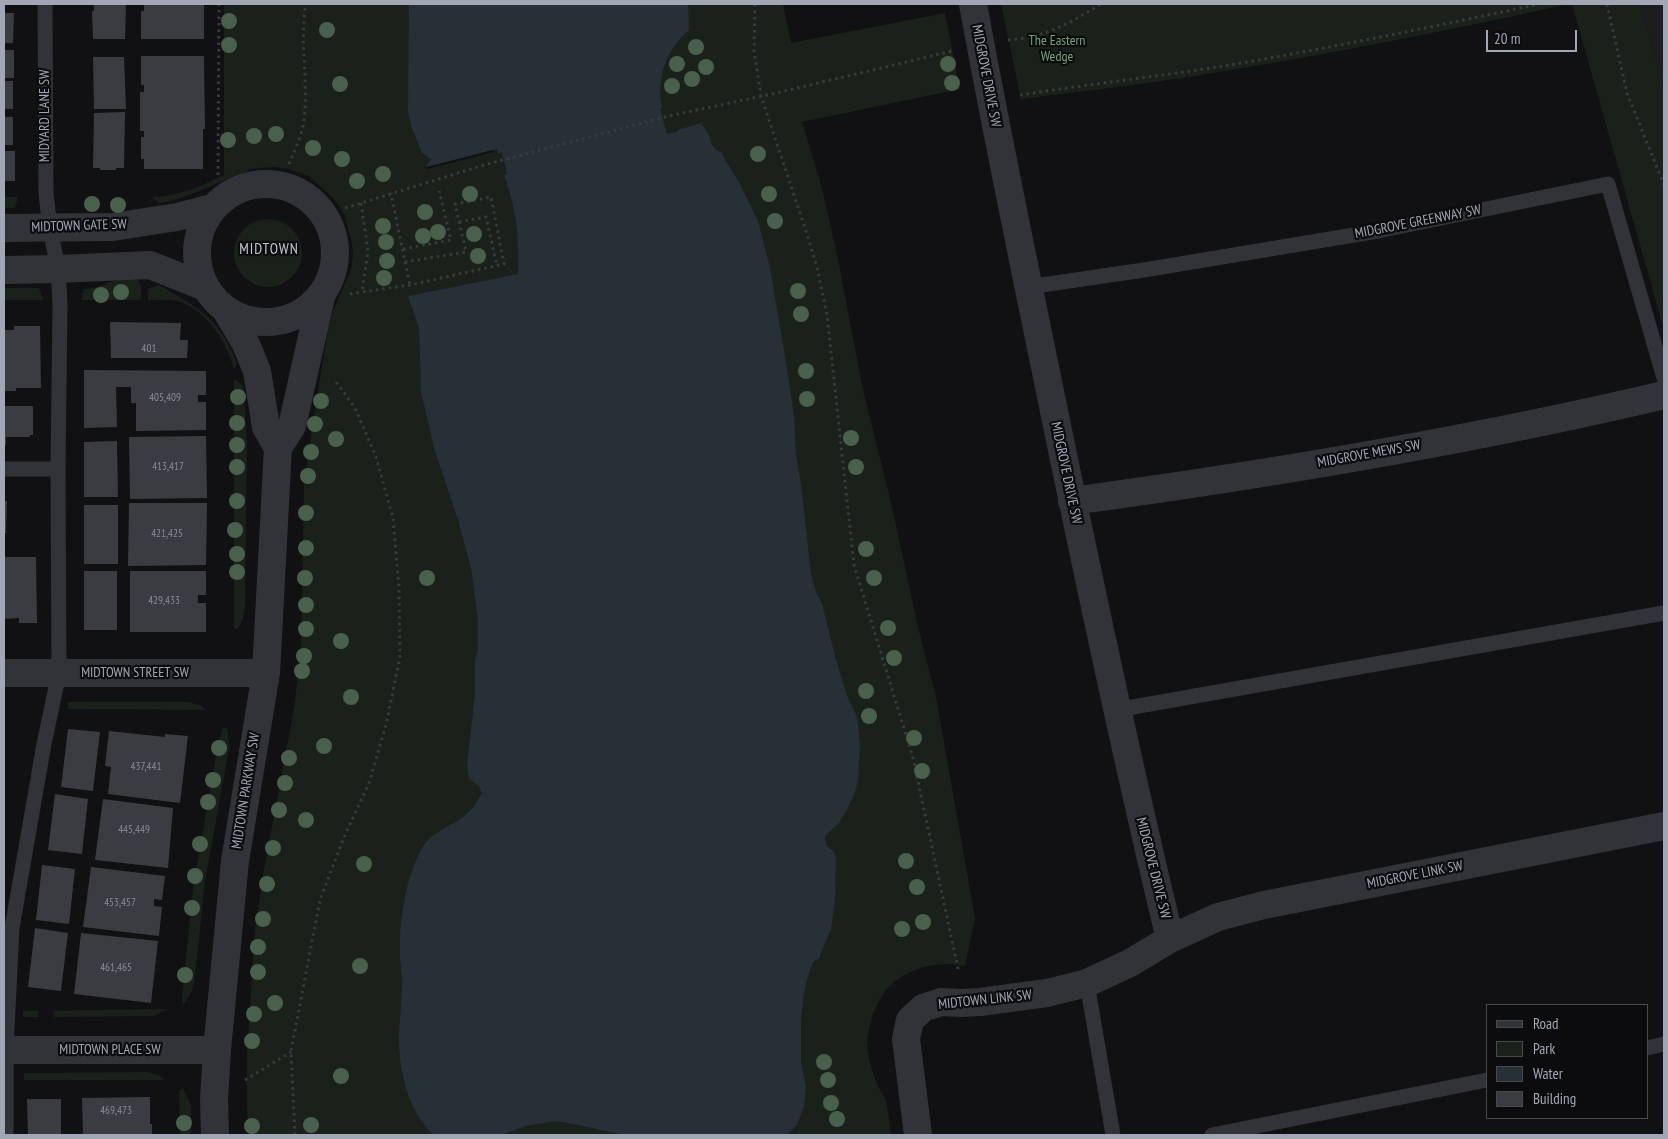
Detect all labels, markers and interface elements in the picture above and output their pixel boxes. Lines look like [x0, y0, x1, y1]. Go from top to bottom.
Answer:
scale bar [1488, 20, 1579, 52]
street label: MIDGROVE DRIVE SW [968, 23, 1004, 129]
text: 20 m [1494, 29, 1520, 48]
park label: The Eastern Wedge [1028, 33, 1086, 65]
street label: MIDYARD LANE SW [37, 70, 53, 162]
street label: MIDGROVE GREENWAY SW [1353, 202, 1483, 242]
street label: MIDTOWN GATE SW [31, 216, 127, 236]
district label: MIDTOWN [238, 241, 300, 259]
house number: 401 [142, 342, 156, 356]
house number: 405,409 [149, 391, 181, 405]
street label: MIDGROVE DRIVE SW [1047, 421, 1085, 525]
street label: MIDGROVE MEWS SW [1316, 437, 1422, 471]
house number: 413,417 [152, 460, 184, 474]
house number: 421,425 [151, 527, 183, 541]
house number: 429,433 [148, 594, 180, 608]
street label: MIDTOWN STREET SW [81, 665, 189, 681]
street label: MIDTOWN PARKWAY SW [229, 732, 263, 850]
house number: 437,441 [131, 760, 161, 774]
street label: MIDGROVE DRIVE SW [1132, 816, 1174, 920]
house number: 445,449 [118, 823, 150, 837]
street label: MIDGROVE LINK SW [1366, 857, 1464, 893]
house number: 453,457 [104, 896, 136, 910]
house number: 461,465 [100, 961, 132, 975]
street label: MIDTOWN LINK SW [937, 987, 1033, 1013]
legend [1486, 1004, 1648, 1119]
text: Road [1533, 1014, 1559, 1033]
text: Park [1533, 1039, 1555, 1058]
street label: MIDTOWN PLACE SW [59, 1042, 161, 1058]
text: Water [1533, 1064, 1563, 1083]
text: Building [1533, 1089, 1576, 1108]
house number: 469,473 [100, 1104, 132, 1118]

